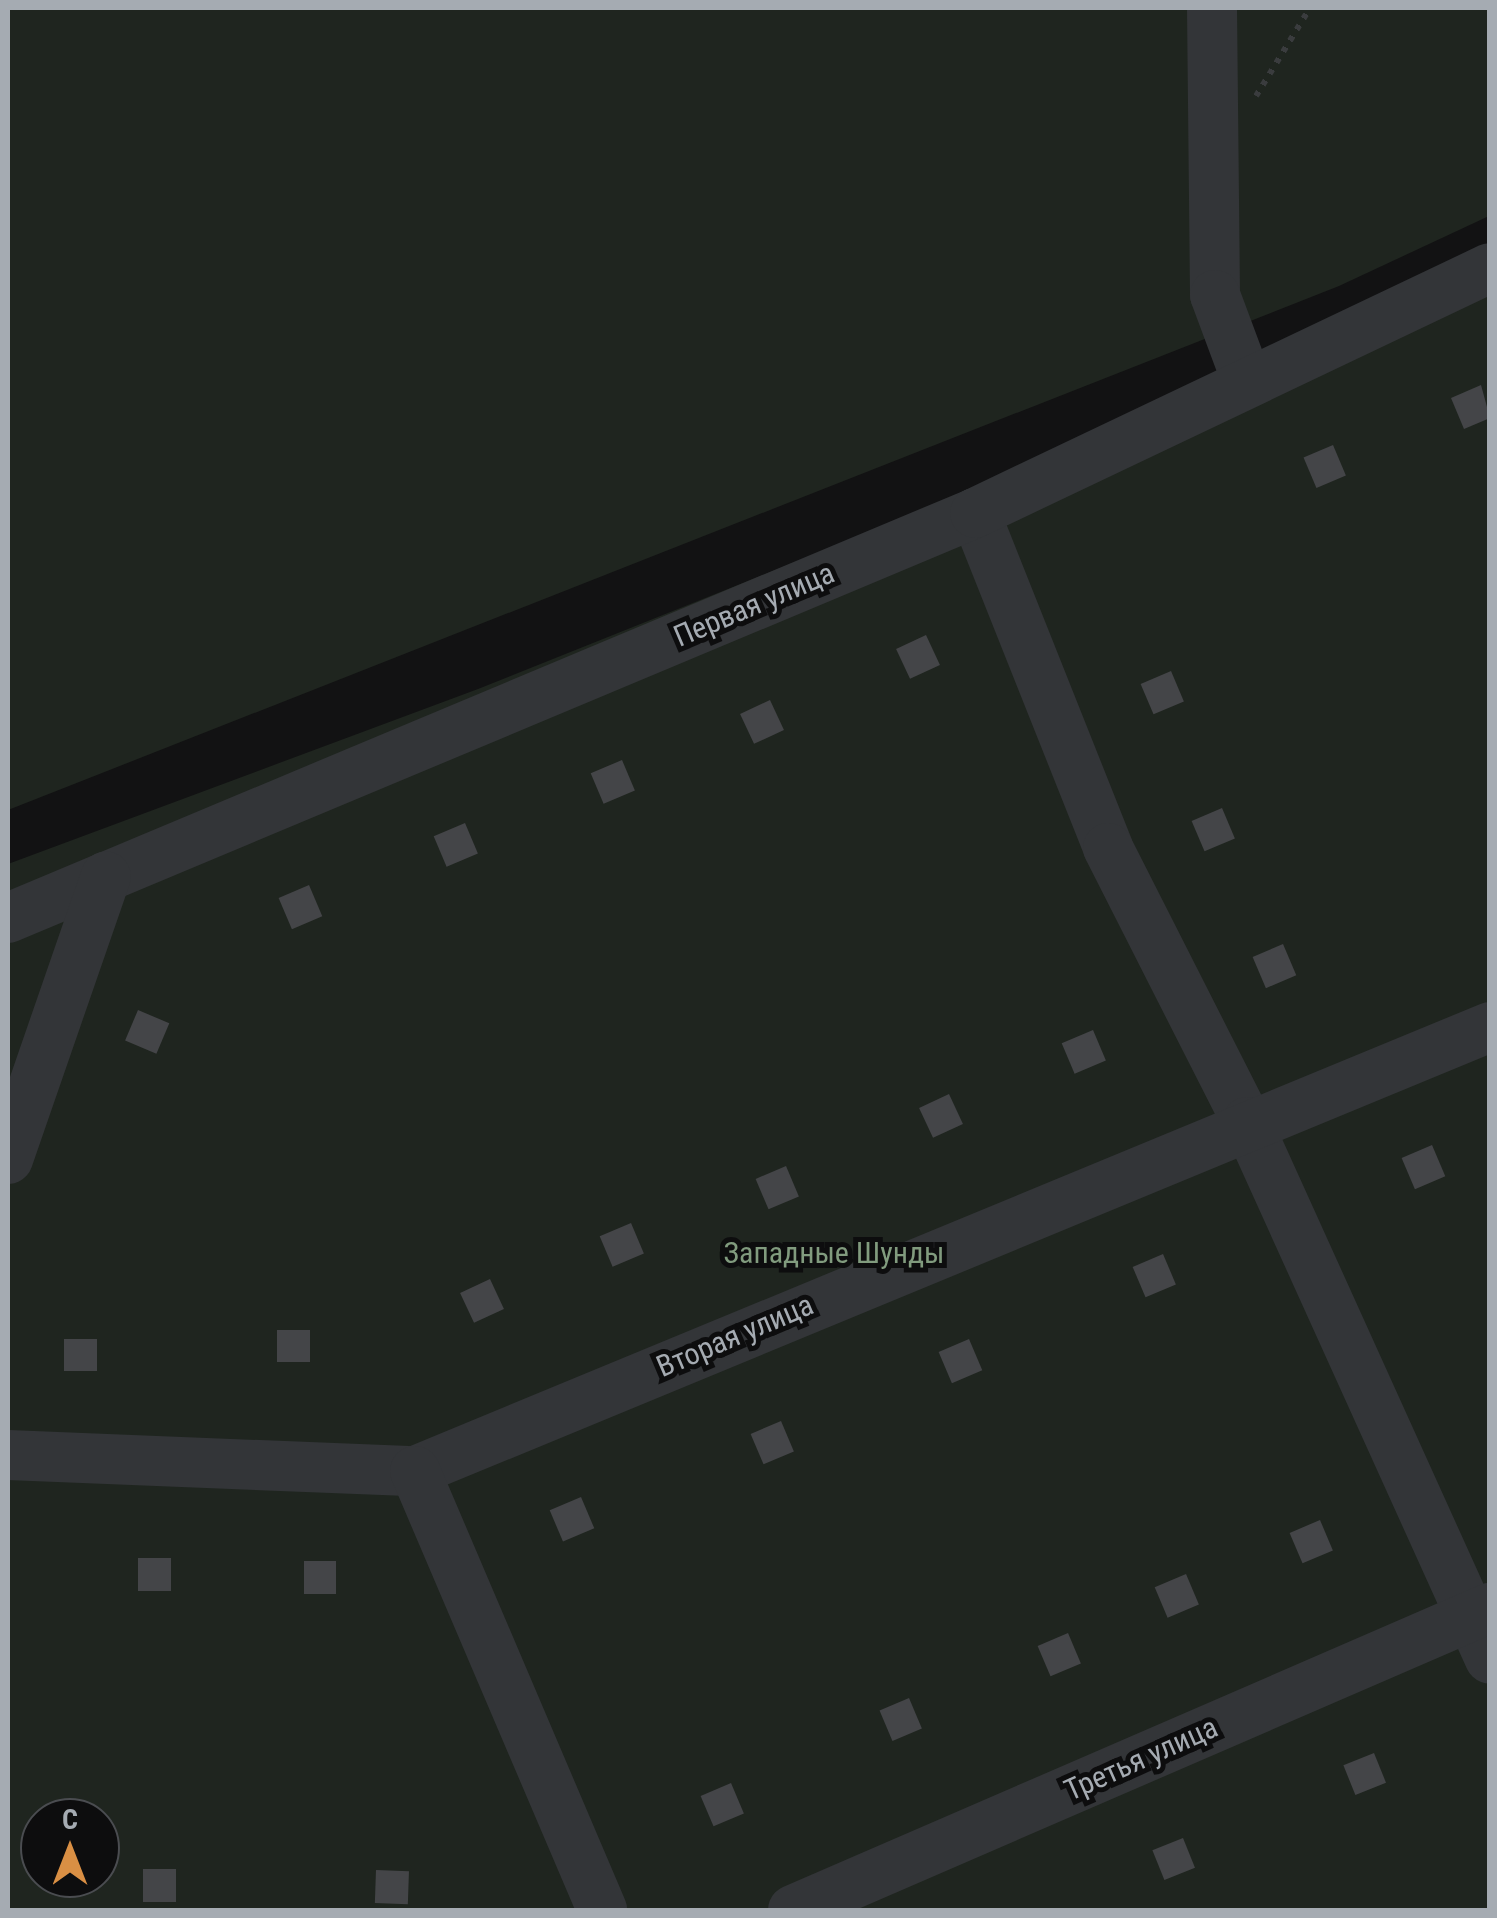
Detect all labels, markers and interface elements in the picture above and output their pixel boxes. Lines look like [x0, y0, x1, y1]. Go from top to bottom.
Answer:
street label: Первая улица [668, 555, 840, 655]
park label: Западные Шунды [724, 1235, 944, 1271]
street label: Вторая улица [651, 1287, 819, 1385]
street label: Третья улица [1059, 1709, 1223, 1809]
north arrow [20, 1798, 120, 1898]
text: С [62, 1803, 78, 1836]

